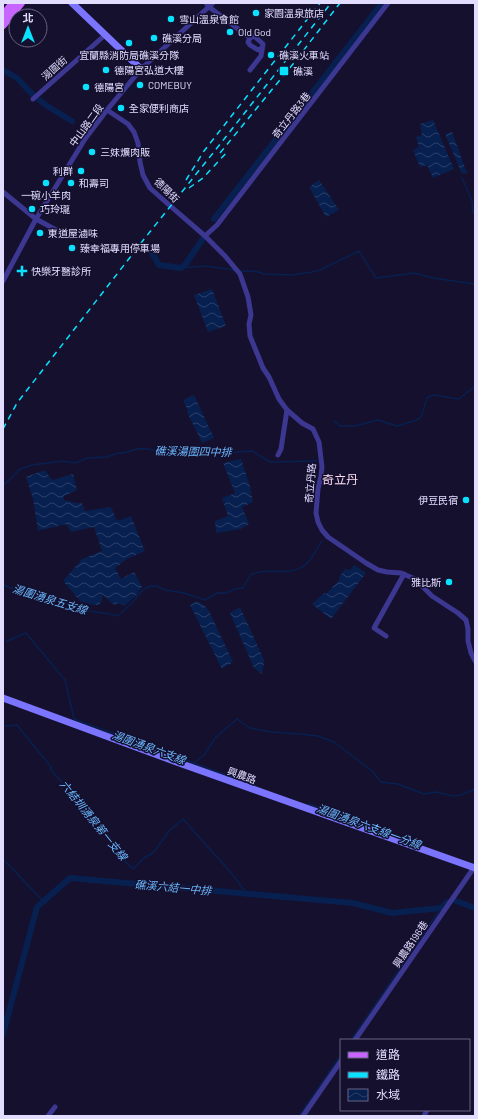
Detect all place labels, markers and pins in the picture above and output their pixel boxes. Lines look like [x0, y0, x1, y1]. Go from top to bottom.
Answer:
place label: 家園溫泉旅店 [264, 7, 324, 19]
marker: 家園溫泉旅店 [251, 8, 261, 18]
place label: 雪山溫泉會館 [179, 13, 239, 25]
marker: 雪山溫泉會館 [166, 14, 176, 24]
place label: Old God [238, 26, 271, 38]
marker: Old God [225, 27, 235, 37]
place label: 礁溪分局 [162, 32, 202, 44]
marker: 礁溪分局 [149, 33, 159, 43]
marker: 宜蘭縣消防局礁溪分隊 [124, 38, 134, 48]
place label: 宜蘭縣消防局礁溪分隊 [79, 49, 179, 61]
place label: 礁溪火車站 [279, 49, 329, 61]
marker: 礁溪火車站 [266, 50, 276, 60]
place label: 德陽宮弘道大樓 [114, 64, 184, 76]
marker: 德陽宮弘道大樓 [101, 65, 111, 75]
marker: 礁溪 [278, 65, 290, 77]
place label: 礁溪 [293, 65, 313, 77]
place label: COMEBUY [148, 79, 192, 91]
marker: COMEBUY [135, 80, 145, 90]
place label: 德陽宮 [94, 81, 124, 93]
marker: 德陽宮 [81, 82, 91, 92]
place label: 全家便利商店 [129, 102, 189, 114]
marker: 全家便利商店 [116, 103, 126, 113]
place label: 三妹爌肉販 [100, 146, 150, 158]
marker: 三妹爌肉販 [87, 147, 97, 157]
place label: 利群 [53, 165, 73, 177]
marker: 利群 [76, 166, 86, 176]
place label: 和壽司 [79, 177, 109, 189]
marker: 一碗小羊肉 [41, 178, 51, 188]
marker: 和壽司 [66, 178, 76, 188]
place label: 一碗小羊肉 [21, 189, 71, 201]
place label: 巧玲瓏 [40, 203, 70, 215]
marker: 巧玲瓏 [27, 204, 37, 214]
place label: 東道屋滷味 [48, 227, 98, 239]
marker: 東道屋滷味 [35, 228, 45, 238]
place label: 臻幸福專用停車場 [80, 242, 160, 254]
marker: 臻幸福專用停車場 [67, 243, 77, 253]
marker: 快樂牙醫診所 [16, 265, 28, 277]
place label: 快樂牙醫診所 [31, 265, 91, 277]
place label: 伊豆民宿 [418, 494, 458, 506]
marker: 伊豆民宿 [461, 495, 471, 505]
place label: 雅比斯 [411, 576, 441, 588]
marker: 雅比斯 [444, 577, 454, 587]

